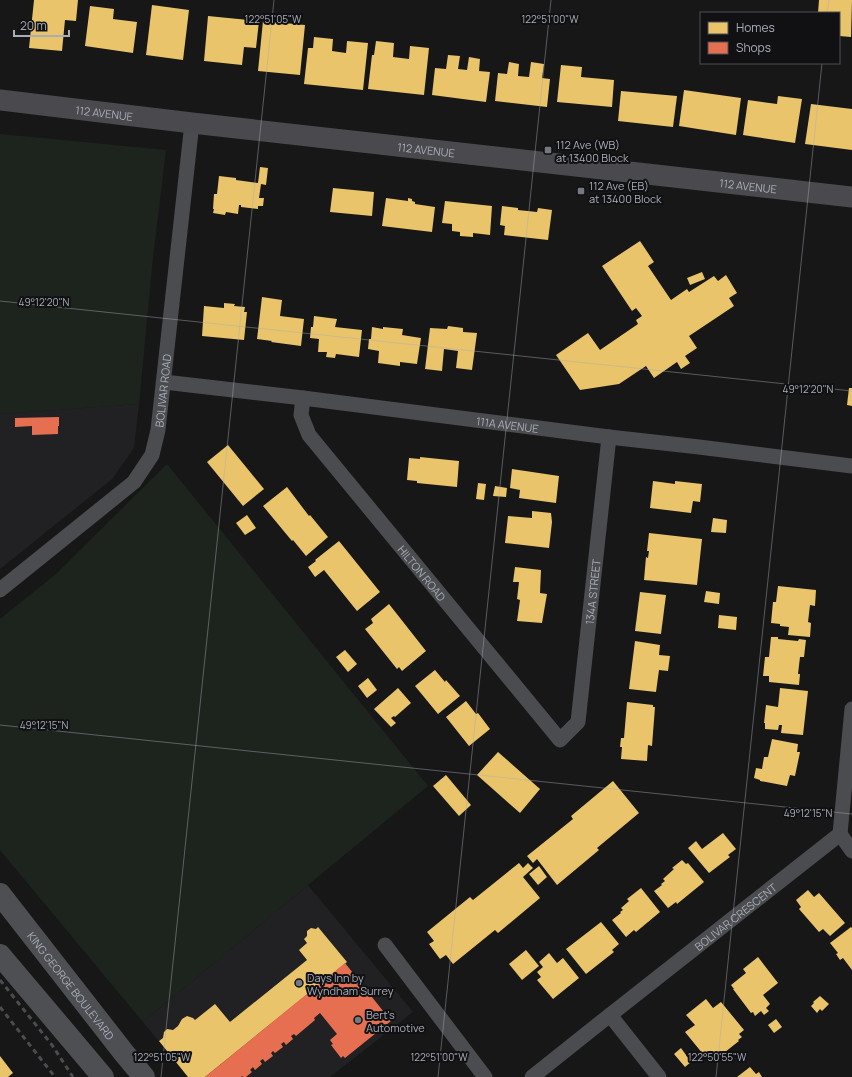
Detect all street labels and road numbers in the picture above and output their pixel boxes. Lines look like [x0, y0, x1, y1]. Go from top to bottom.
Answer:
street label: 112 AVENUE [75, 102, 134, 123]
street label: 112 AVENUE [397, 139, 456, 160]
street label: 112 AVENUE [719, 175, 778, 196]
street label: BOLIVAR ROAD [151, 353, 174, 428]
street label: 111A AVENUE [475, 413, 539, 435]
street label: HILTON ROAD [395, 542, 450, 604]
street label: 134A STREET [581, 558, 603, 625]
street label: BOLIVAR CRESCENT [691, 879, 780, 953]
street label: KING GEORGE BOULEVARD [25, 928, 118, 1043]

